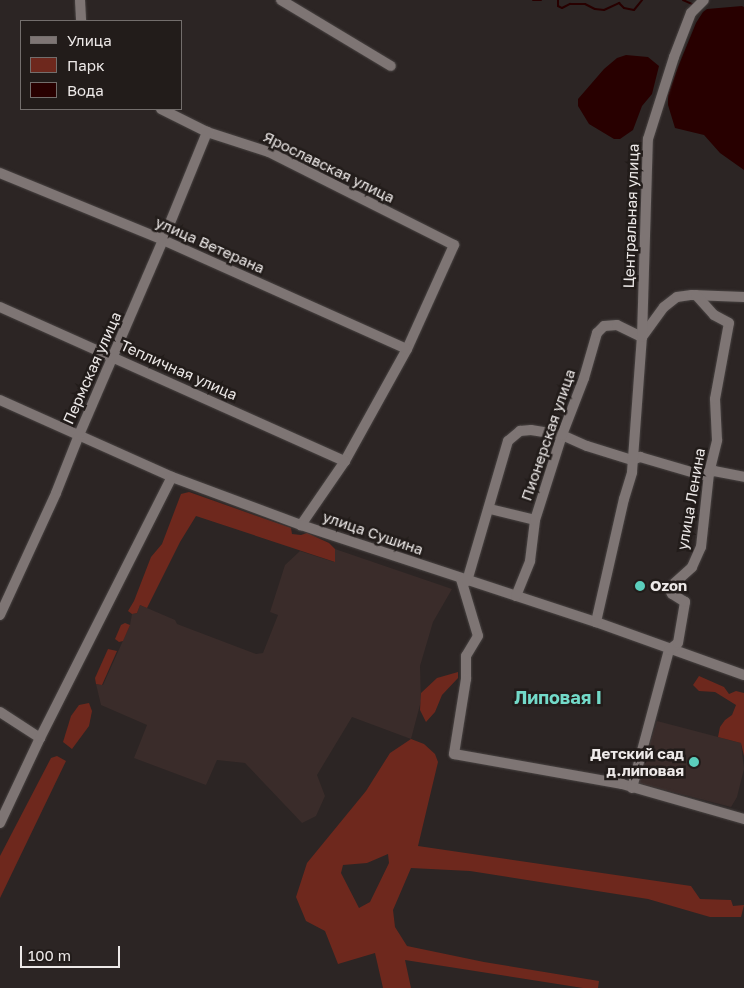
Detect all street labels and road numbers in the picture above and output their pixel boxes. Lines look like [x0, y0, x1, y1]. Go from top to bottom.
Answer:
street label: Ярославская улица [260, 127, 398, 207]
street label: Центральная улица [619, 143, 643, 289]
street label: улица Ветерана [153, 213, 267, 277]
street label: Пермская улица [59, 309, 125, 427]
street label: Тепличная улица [118, 336, 240, 404]
street label: Пионерская улица [517, 367, 579, 503]
street label: улица Ленина [673, 447, 709, 551]
street label: улица Сушина [320, 507, 426, 559]

